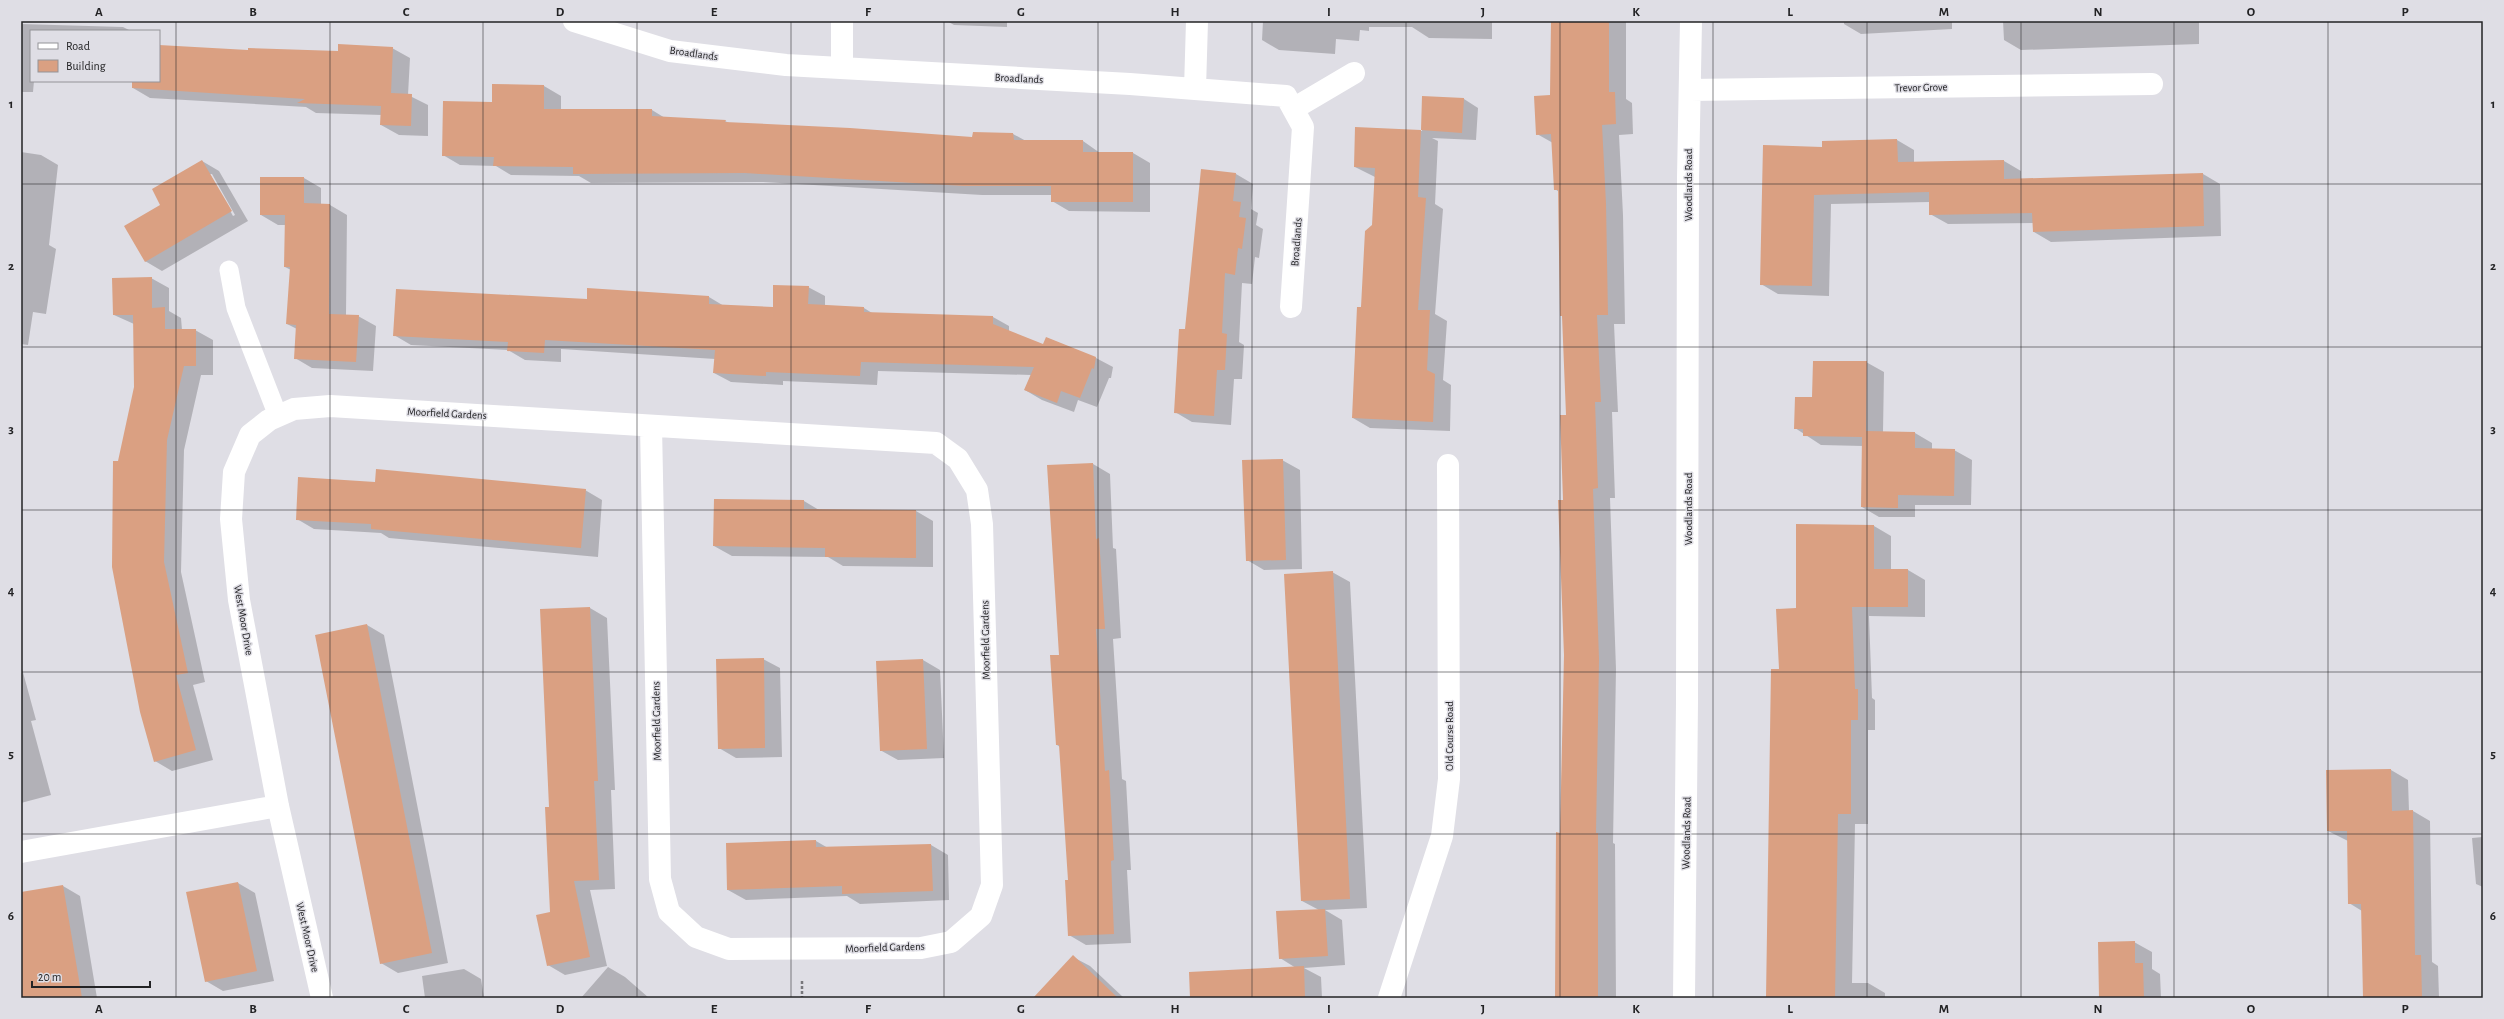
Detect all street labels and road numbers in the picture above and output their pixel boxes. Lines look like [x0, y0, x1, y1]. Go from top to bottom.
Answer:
street label: Broadlands [669, 45, 719, 62]
street label: Broadlands [994, 72, 1044, 85]
street label: Trevor Grove [1894, 82, 1948, 93]
street label: Woodlands Road [1683, 148, 1694, 221]
street label: Broadlands [1289, 217, 1304, 267]
street label: Moorfield Gardens [407, 406, 487, 421]
street label: Woodlands Road [1683, 472, 1694, 545]
street label: West Moor Drive [232, 584, 255, 656]
street label: Moorfield Gardens [979, 600, 992, 680]
street label: Moorfield Gardens [650, 681, 663, 761]
street label: Old Course Road [1444, 701, 1455, 771]
street label: Woodlands Road [1680, 796, 1693, 869]
street label: West Moor Drive [294, 901, 321, 973]
street label: Moorfield Gardens [845, 941, 925, 954]

